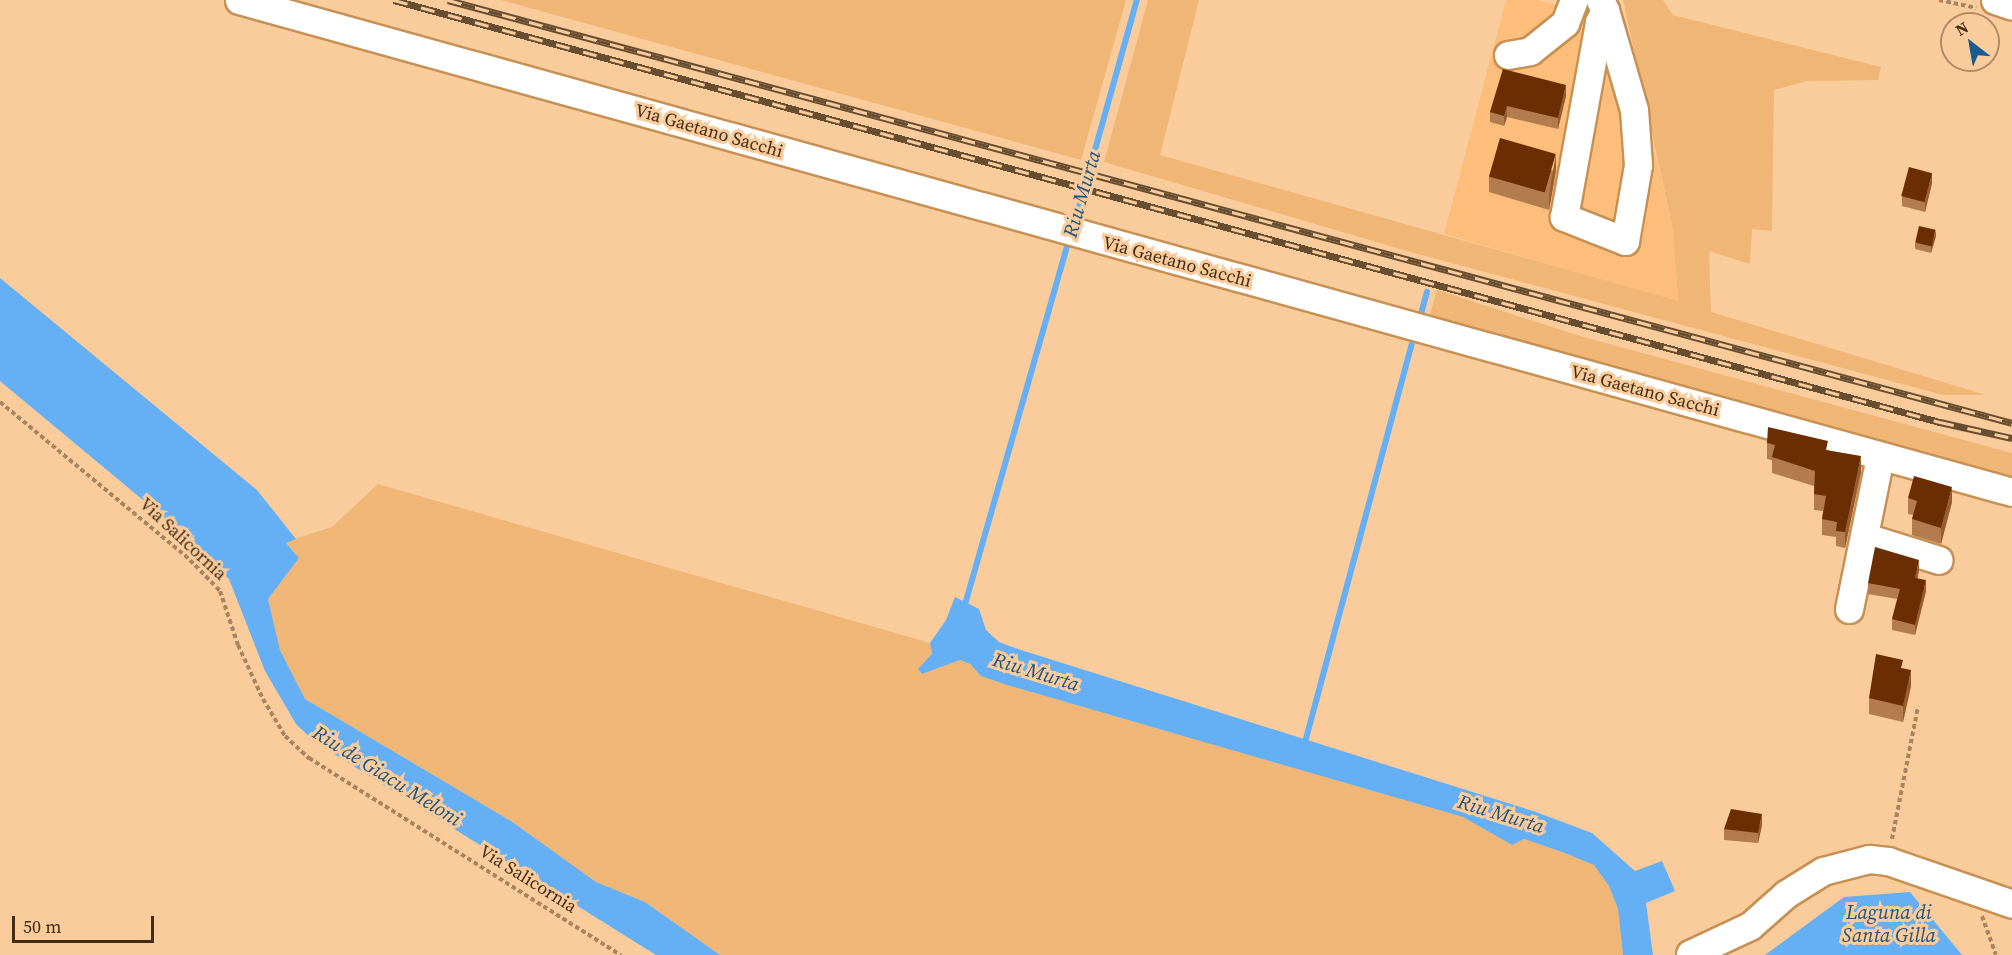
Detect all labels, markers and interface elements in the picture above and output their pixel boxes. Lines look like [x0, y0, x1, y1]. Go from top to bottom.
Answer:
north arrow [1940, 12, 2000, 72]
text: N [1951, 16, 1972, 41]
street label: Via Gaetano Sacchi [633, 100, 785, 162]
water label: Riu Murta [1058, 148, 1106, 240]
street label: Via Gaetano Sacchi [1100, 232, 1254, 292]
street label: Via Gaetano Sacchi [1568, 361, 1722, 421]
street label: Via Salicornia [135, 493, 231, 585]
water label: Riu Murta [990, 647, 1082, 697]
water label: Riu de Giacu Meloni [308, 721, 466, 831]
water label: Riu Murta [1455, 789, 1547, 839]
street label: Via Salicornia [475, 840, 581, 918]
water label: Laguna di Santa Gilla [1842, 901, 1936, 948]
scale bar [15, 904, 158, 942]
text: 50 m [23, 914, 61, 939]

